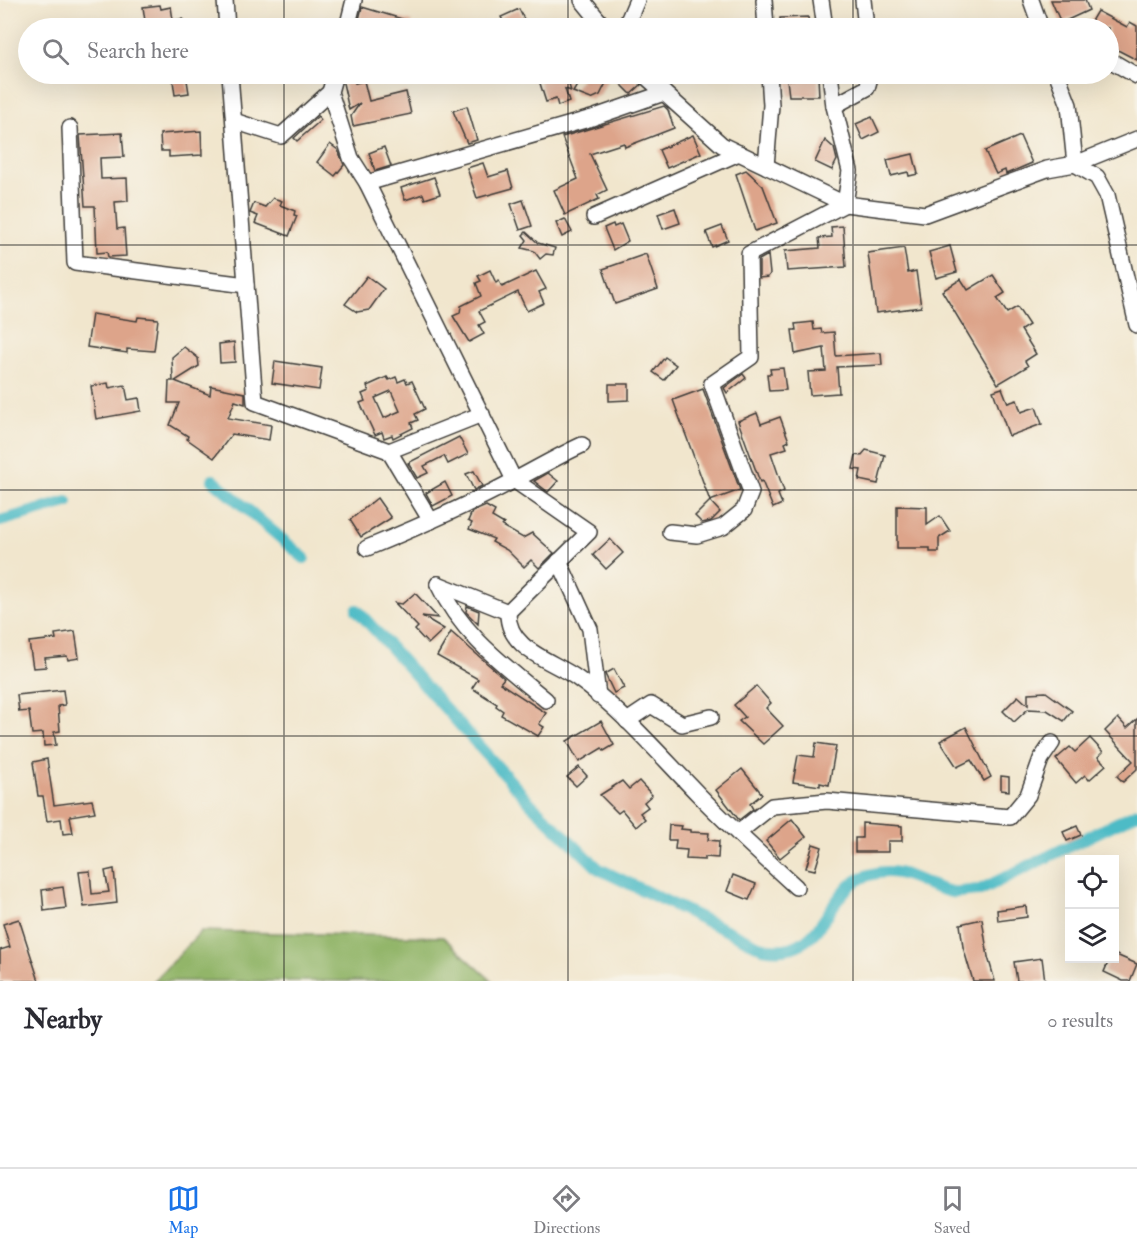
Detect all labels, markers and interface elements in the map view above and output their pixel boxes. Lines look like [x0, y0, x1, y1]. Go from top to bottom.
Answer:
search box [18, 18, 1119, 84]
icon: search [39, 35, 72, 68]
text: Search here [87, 37, 189, 65]
map controls [1065, 855, 1119, 963]
button: locate [1065, 855, 1119, 909]
button: layers [1065, 909, 1119, 963]
text: Nearby [24, 1004, 102, 1036]
text: 0 results [1047, 1008, 1113, 1033]
tab: Map [167, 1182, 200, 1238]
tab: Directions [533, 1182, 600, 1238]
tab: Saved [934, 1182, 970, 1238]

